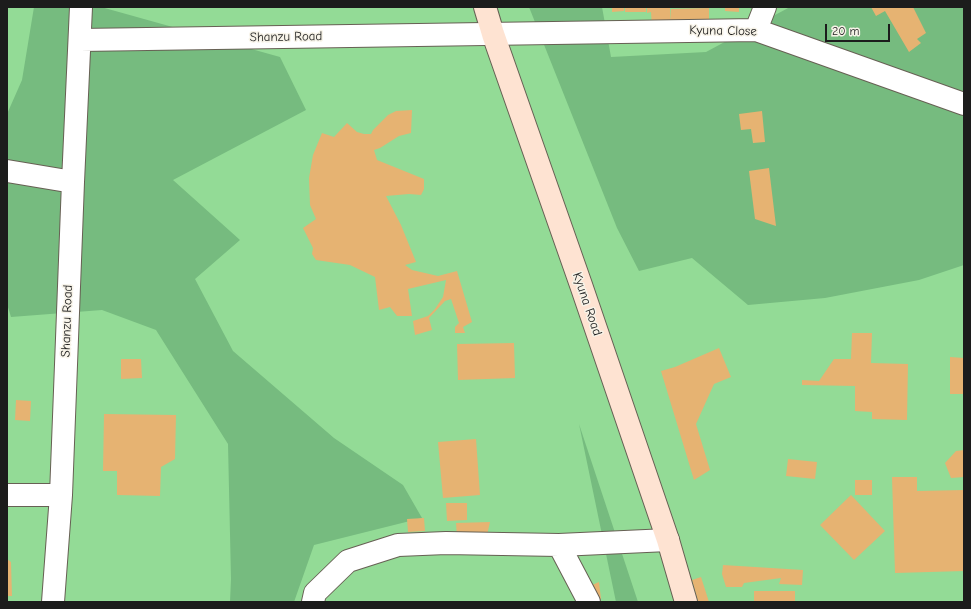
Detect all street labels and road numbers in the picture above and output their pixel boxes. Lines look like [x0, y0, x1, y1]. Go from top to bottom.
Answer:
street label: Kyuna Close [689, 23, 757, 39]
street label: Shanzu Road [250, 29, 322, 45]
street label: Kyuna Road [569, 270, 605, 338]
street label: Shanzu Road [58, 284, 76, 358]

